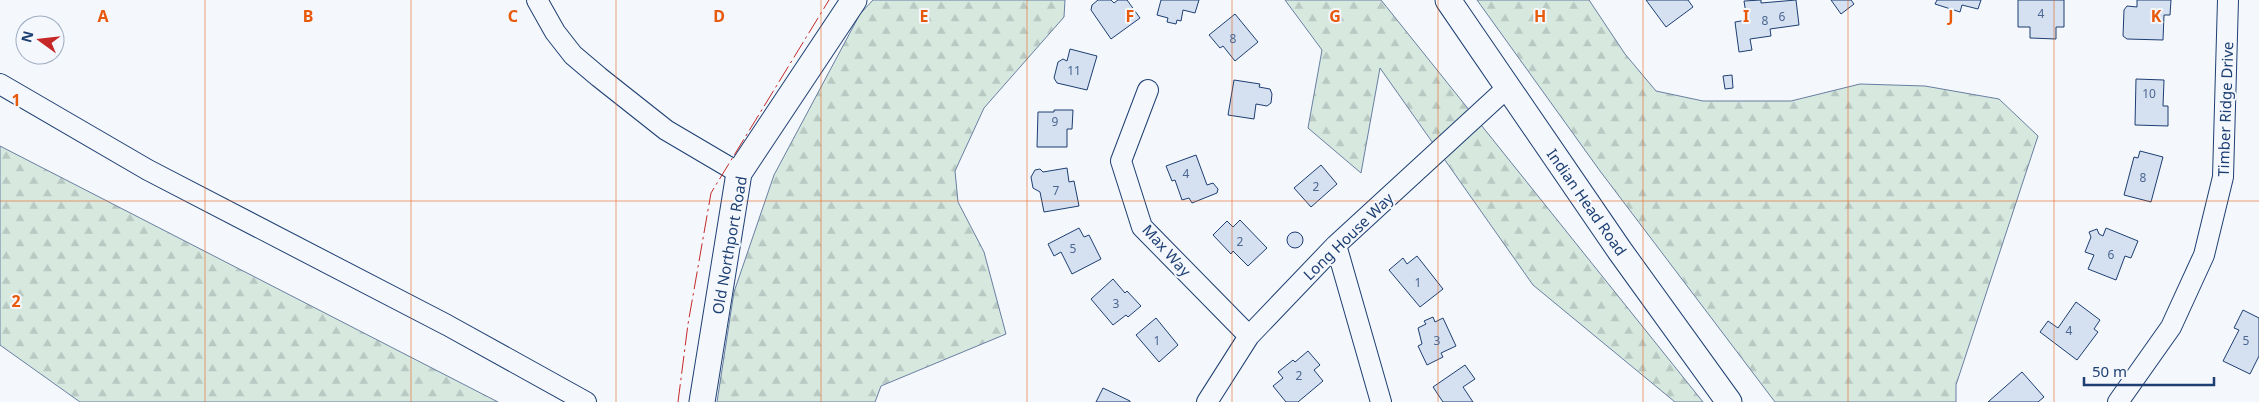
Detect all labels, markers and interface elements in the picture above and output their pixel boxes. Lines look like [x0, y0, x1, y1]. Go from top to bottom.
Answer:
text: A [97, 5, 109, 27]
text: B [303, 5, 313, 27]
text: C [508, 5, 518, 27]
text: D [713, 5, 725, 27]
text: E [920, 5, 929, 27]
text: F [1126, 5, 1134, 27]
text: G [1329, 5, 1341, 27]
text: H [1534, 5, 1546, 27]
text: I [1743, 5, 1749, 27]
text: J [1946, 5, 1954, 27]
house number: 4 [2038, 5, 2045, 22]
text: K [2151, 5, 2162, 27]
house number: 6 [1779, 8, 1786, 25]
house number: 8 [1762, 12, 1769, 29]
north arrow [15, 15, 65, 65]
text: N [16, 29, 38, 44]
house number: 8 [1230, 30, 1237, 47]
street label: Timber Ridge Drive [2213, 41, 2237, 177]
house number: 11 [1067, 62, 1081, 79]
house number: 10 [2142, 85, 2156, 102]
text: 1 [11, 89, 21, 111]
house number: 9 [1052, 113, 1059, 130]
street label: Indian Head Road [1543, 145, 1631, 259]
house number: 4 [1183, 165, 1190, 182]
house number: 8 [2140, 169, 2147, 186]
street label: Old Northport Road [707, 174, 751, 316]
house number: 2 [1313, 178, 1320, 195]
house number: 7 [1053, 182, 1060, 199]
street label: Long House Way [1299, 188, 1398, 284]
street label: Max Way [1138, 220, 1196, 281]
house number: 2 [1237, 233, 1244, 250]
house number: 5 [1070, 240, 1077, 257]
house number: 6 [2108, 246, 2115, 263]
house number: 1 [1415, 274, 1421, 291]
text: 2 [11, 290, 21, 312]
house number: 3 [1113, 295, 1120, 312]
house number: 4 [2066, 322, 2073, 339]
house number: 1 [1154, 332, 1160, 349]
house number: 3 [1434, 332, 1441, 349]
house number: 5 [2243, 332, 2250, 349]
scale bar [2084, 354, 2214, 386]
text: 50 m [2092, 361, 2127, 381]
house number: 2 [1296, 367, 1303, 384]

